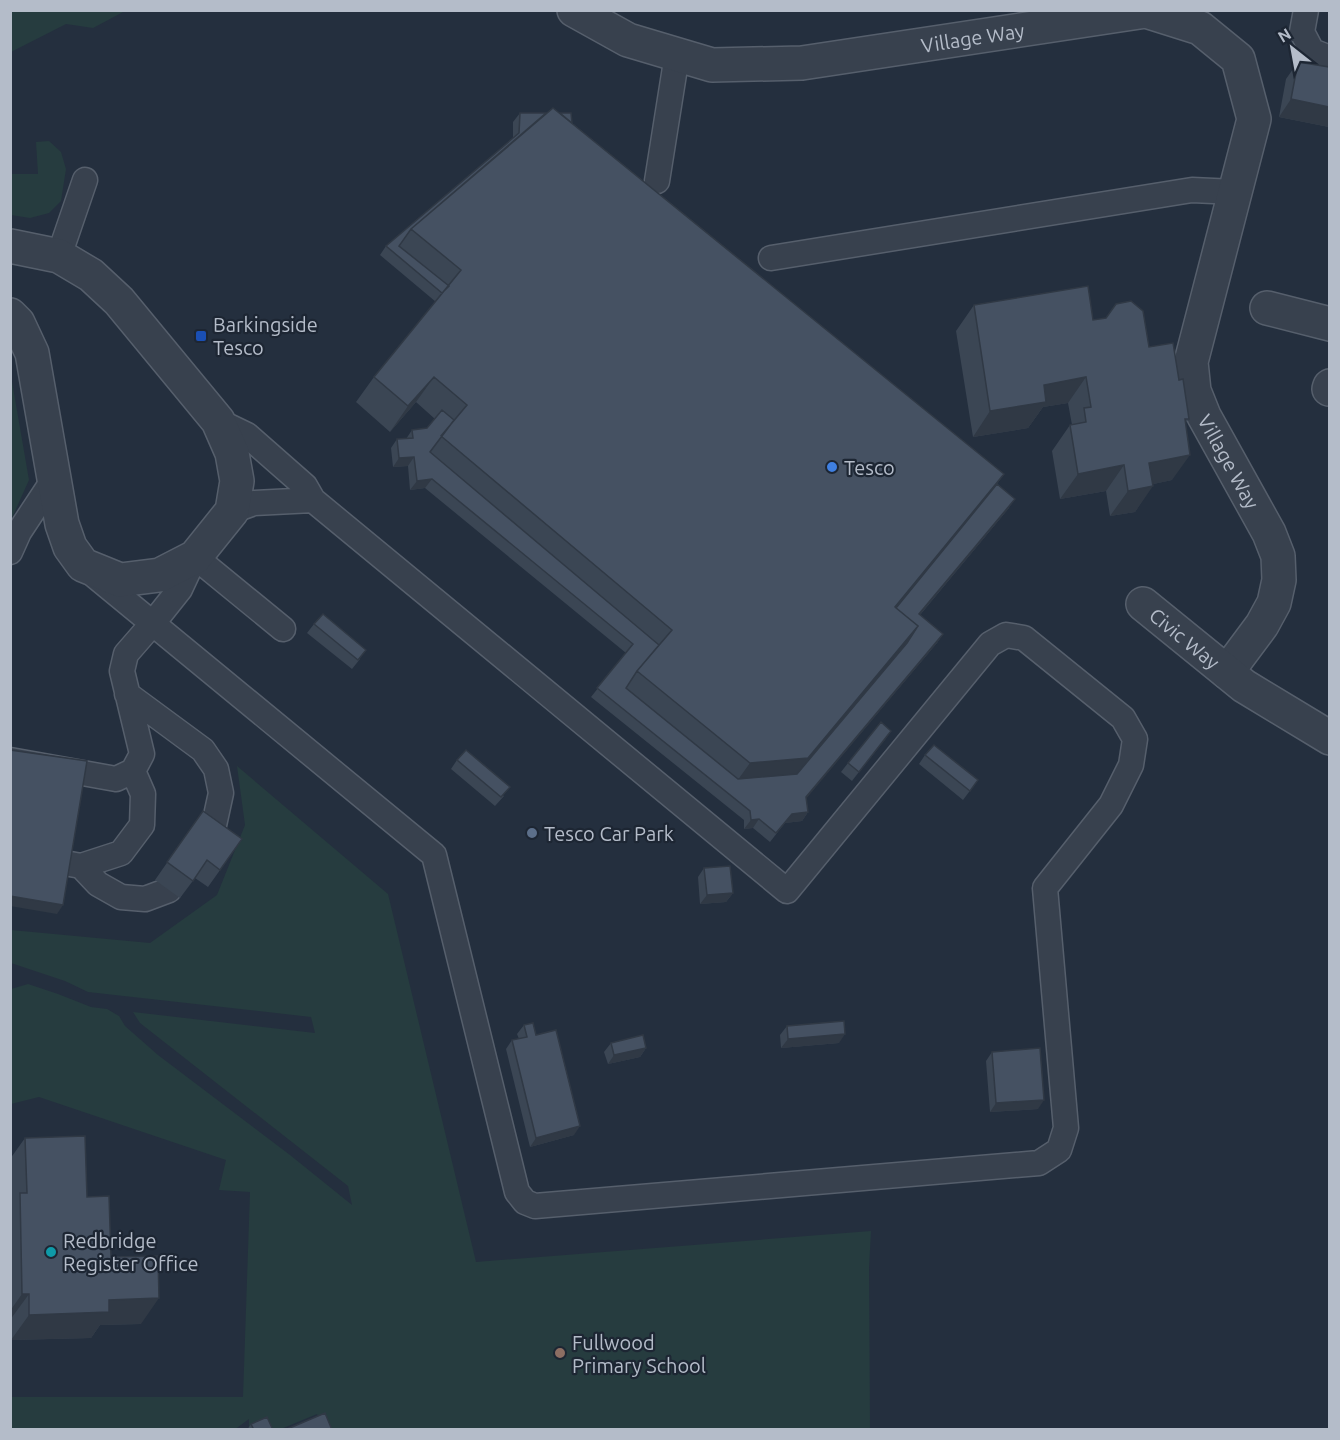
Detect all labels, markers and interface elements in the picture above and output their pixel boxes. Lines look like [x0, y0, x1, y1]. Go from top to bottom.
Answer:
street label: Village Way [919, 18, 1026, 56]
north arrow [1262, 18, 1322, 78]
text: N [1275, 24, 1294, 46]
place label: Barkingside Tesco [213, 313, 318, 359]
marker: Barkingside Tesco [194, 329, 208, 343]
street label: Village Way [1194, 410, 1265, 513]
place label: Tesco [844, 456, 895, 479]
marker: Tesco [825, 460, 839, 474]
street label: Civic Way [1145, 603, 1225, 674]
place label: Tesco Car Park [544, 822, 674, 845]
marker: Tesco Car Park [525, 826, 539, 840]
place label: Redbridge Register Office [63, 1229, 198, 1275]
marker: Redbridge Register Office [44, 1245, 58, 1259]
place label: Fullwood Primary School [572, 1331, 706, 1377]
marker: Fullwood Primary School [553, 1346, 567, 1360]

